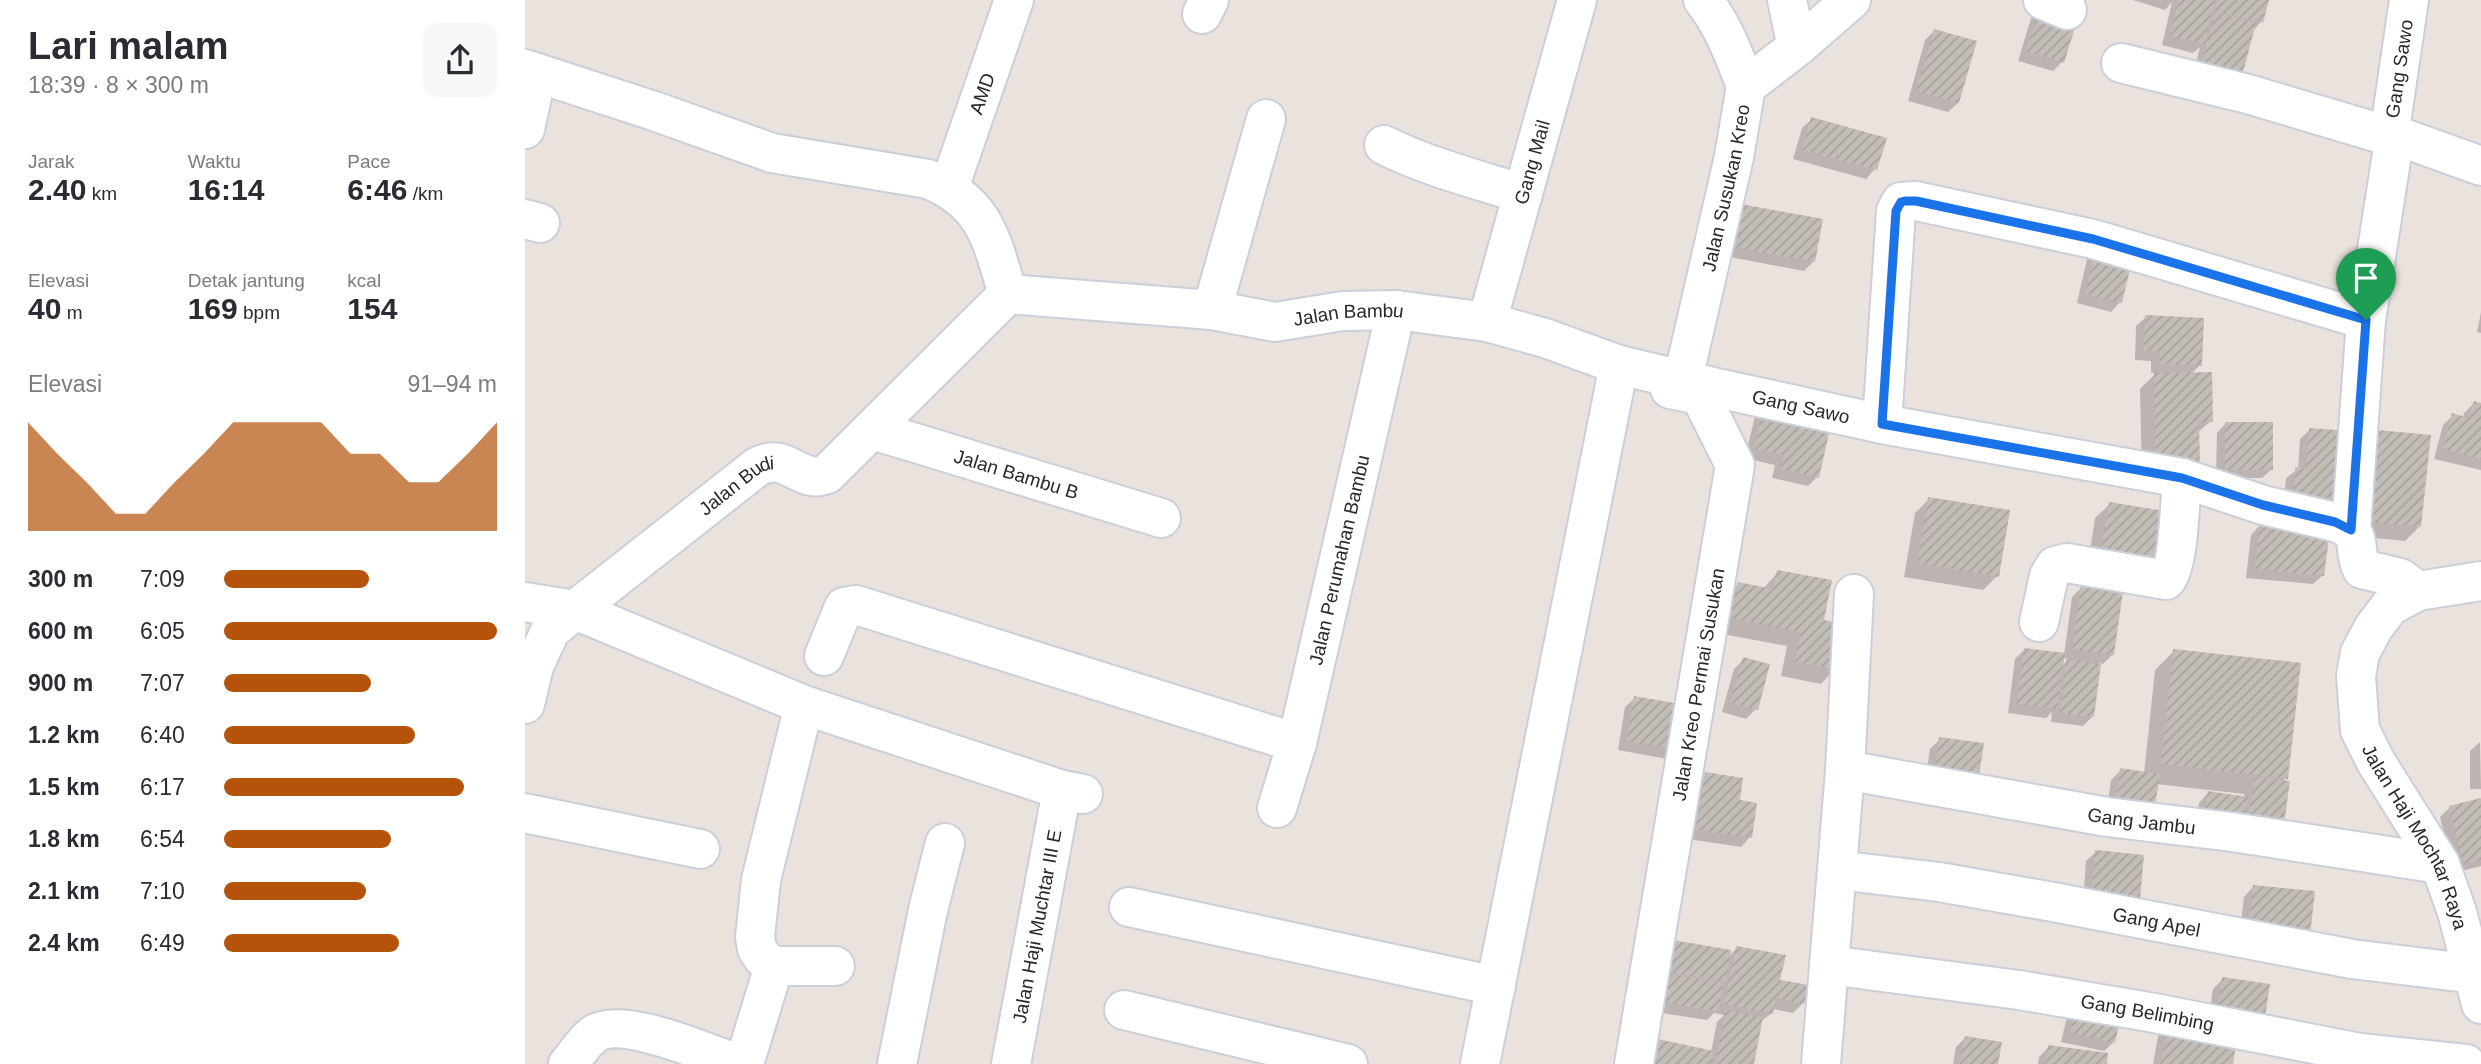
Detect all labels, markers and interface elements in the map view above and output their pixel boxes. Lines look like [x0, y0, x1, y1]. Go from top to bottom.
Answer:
street label: Gang Sawo [2382, 18, 2417, 119]
button: share [423, 23, 497, 97]
text: Lari malam [28, 25, 229, 67]
street label: AMD [965, 70, 999, 117]
text: 18:39 · 8 × 300 m [28, 72, 209, 98]
street label: Jalan Susukan Kreo [1698, 103, 1754, 273]
street label: Gang Mail [1510, 118, 1554, 207]
text: Jarak [28, 151, 74, 172]
text: Waktu [188, 151, 241, 172]
text: Pace [347, 151, 391, 172]
text: 2.40 [28, 173, 86, 206]
text: 16:14 [188, 173, 264, 206]
text: 6:46 [347, 173, 407, 206]
text: km [86, 183, 117, 204]
text: /km [407, 183, 443, 204]
pin [2336, 248, 2396, 320]
icon: arrive [2347, 259, 2385, 297]
text: Elevasi [28, 270, 89, 291]
text: Detak jantung [188, 270, 305, 291]
text: kcal [347, 270, 381, 291]
text: 40 [28, 292, 61, 325]
text: 169 [188, 292, 238, 325]
text: 154 [347, 292, 397, 325]
street label: Jalan Bambu [1292, 300, 1405, 330]
text: m [61, 302, 82, 323]
text: bpm [238, 302, 280, 323]
text: Elevasi [28, 371, 102, 397]
text: 91–94 m [407, 371, 497, 397]
street label: Gang Sawo [1750, 386, 1852, 428]
street label: Jalan Bambu B [952, 445, 1081, 503]
street label: Jalan Budi [695, 452, 774, 520]
street label: Jalan Perumahan Bambu [1305, 453, 1374, 667]
text: 300 m [28, 566, 93, 592]
text: 7:09 [140, 566, 185, 592]
street label: Jalan Kreo Permai Susukan [1669, 566, 1728, 802]
text: 600 m [28, 618, 93, 644]
text: 6:05 [140, 618, 185, 644]
text: 900 m [28, 670, 93, 696]
text: 7:07 [140, 670, 185, 696]
text: 1.2 km [28, 722, 100, 748]
text: 6:40 [140, 722, 185, 748]
street label: Jalan Haji Mochtar Raya [2358, 741, 2471, 932]
text: 1.5 km [28, 774, 100, 800]
text: 6:17 [140, 774, 185, 800]
street label: Gang Jambu [2086, 804, 2197, 839]
text: 1.8 km [28, 826, 100, 852]
text: 6:54 [140, 826, 185, 852]
street label: Jalan Haji Muchtar III E [1009, 828, 1065, 1025]
text: 2.1 km [28, 878, 100, 904]
text: 7:10 [140, 878, 185, 904]
street label: Gang Apel [2111, 904, 2202, 941]
text: 2.4 km [28, 930, 100, 956]
text: 6:49 [140, 930, 185, 956]
street label: Gang Belimbing [2079, 991, 2216, 1035]

